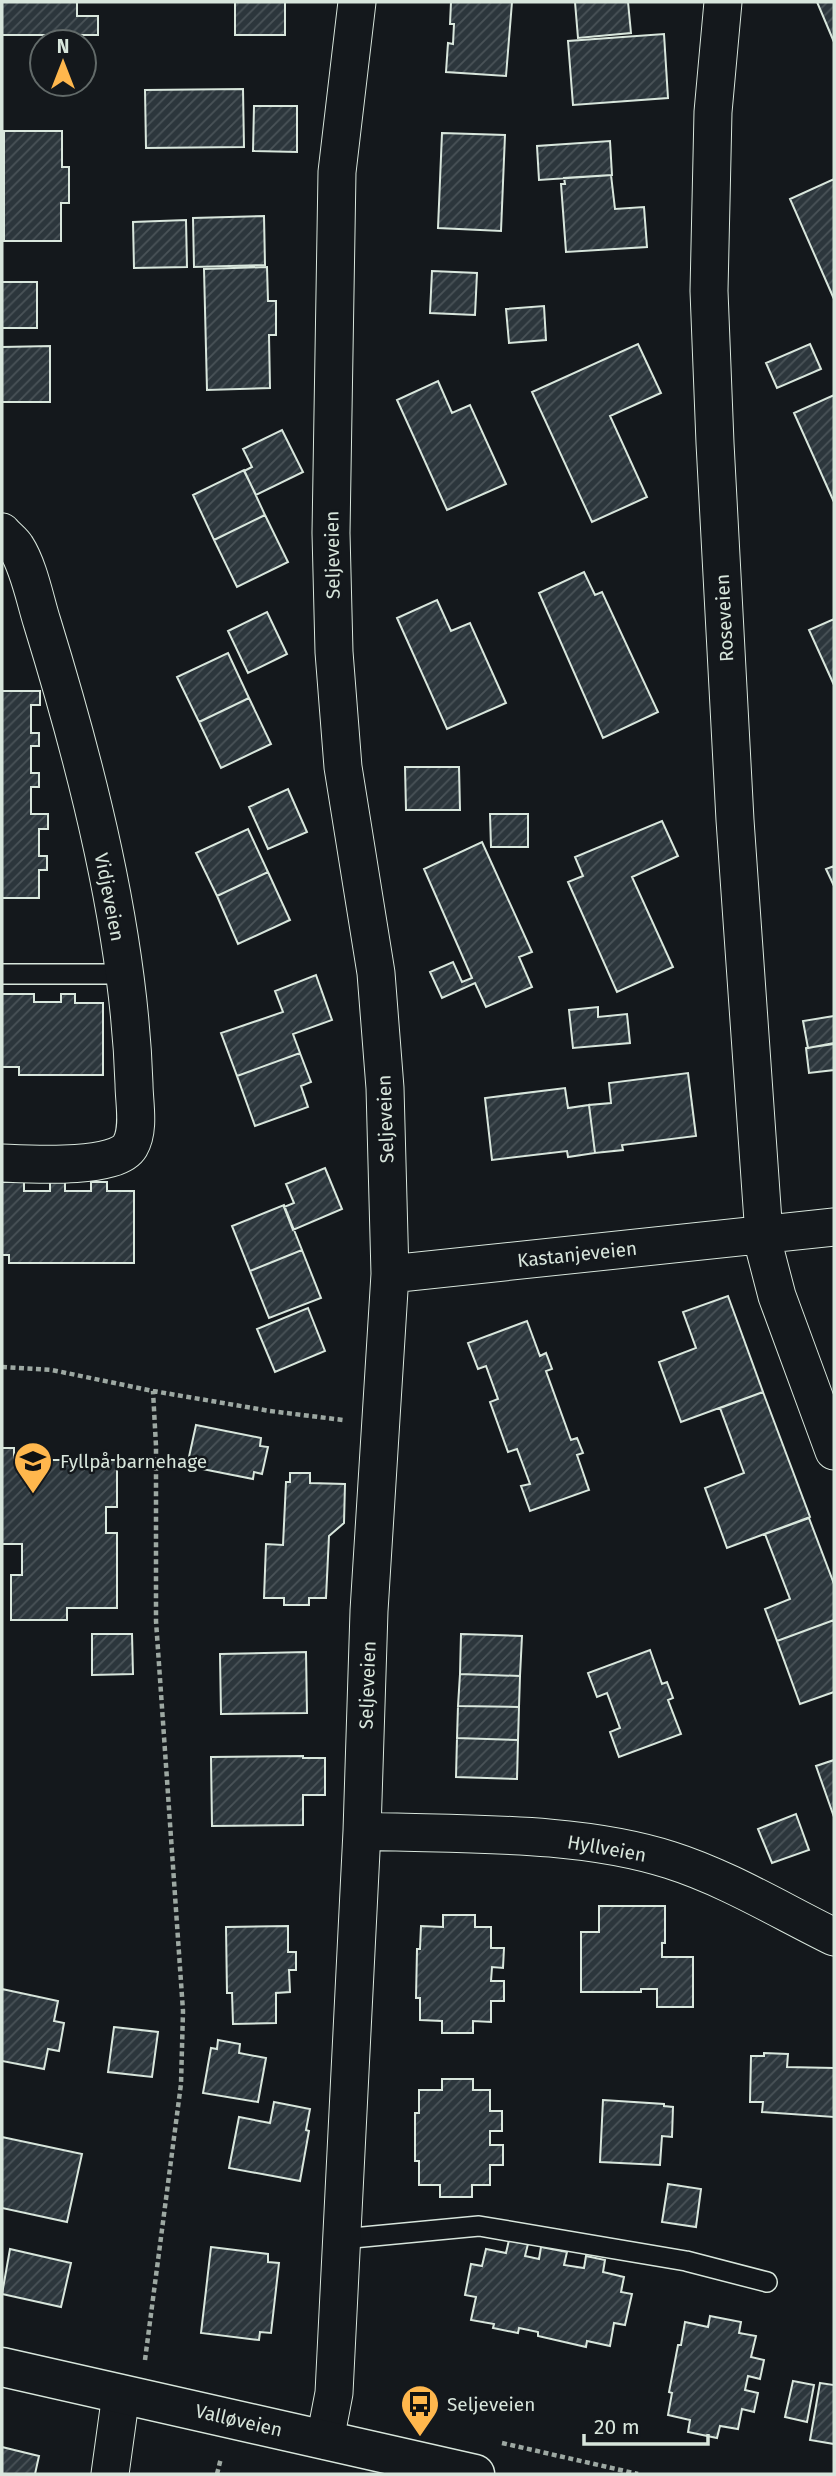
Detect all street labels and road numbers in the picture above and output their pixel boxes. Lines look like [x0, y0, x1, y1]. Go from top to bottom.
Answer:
street label: Seljeveien [320, 511, 345, 599]
street label: Roseveien [711, 573, 738, 662]
street label: Vidjeveien [90, 851, 129, 943]
street label: Seljeveien [372, 1074, 399, 1164]
street label: Kastanjeveien [516, 1237, 638, 1272]
street label: Seljeveien [354, 1640, 381, 1730]
street label: Hyllveien [566, 1830, 648, 1867]
street label: Valløveien [193, 2399, 285, 2442]

